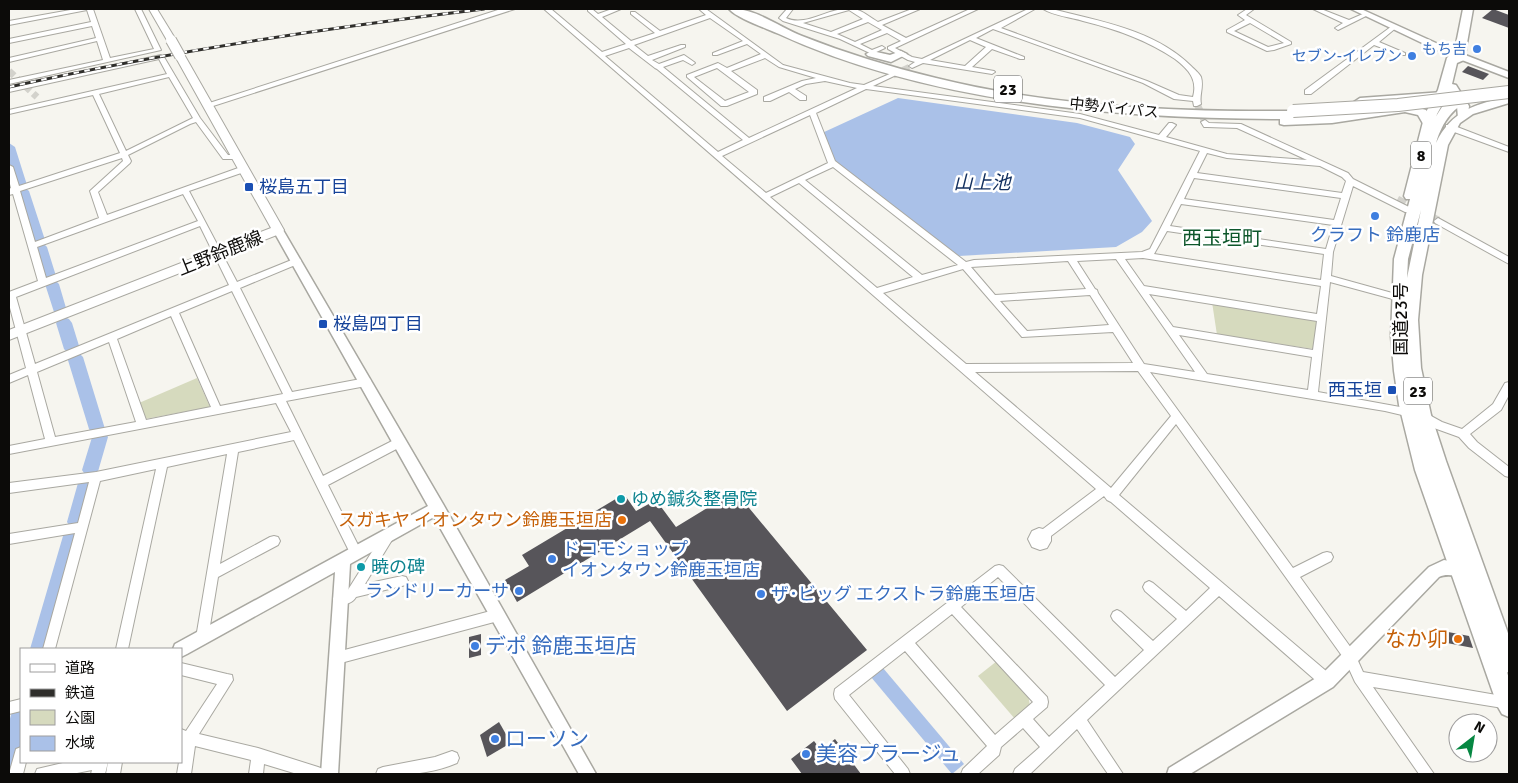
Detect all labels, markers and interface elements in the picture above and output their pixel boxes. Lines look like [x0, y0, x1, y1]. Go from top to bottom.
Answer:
place label: もち吉 [1422, 40, 1467, 58]
marker: もち吉 [1471, 43, 1483, 55]
place label: セブン-イレブン [1292, 47, 1402, 65]
marker: セブン-イレブン [1406, 50, 1418, 62]
road number: 23 [994, 76, 1022, 102]
street label: 中勢バイパス [1068, 94, 1160, 122]
road number: 8 [1411, 142, 1431, 168]
water label: 山上池 [953, 171, 1012, 195]
place label: 桜島五丁目 [259, 176, 349, 198]
marker: 桜島五丁目 [243, 181, 255, 193]
marker: クラフト 鈴鹿店 [1369, 210, 1381, 222]
place label: クラフト 鈴鹿店 [1310, 224, 1440, 246]
street label: 上野鈴鹿線 [174, 226, 266, 280]
district label: 西玉垣町 [1182, 226, 1262, 251]
street label: 国道23号 [1390, 282, 1412, 356]
place label: 桜島四丁目 [333, 313, 423, 335]
marker: 桜島四丁目 [317, 318, 329, 330]
road number: 23 [1404, 378, 1432, 404]
place label: 西玉垣 [1328, 379, 1382, 401]
marker: 西玉垣 [1386, 384, 1398, 396]
place label: ゆめ鍼灸整骨院 [631, 488, 757, 510]
marker: ゆめ鍼灸整骨院 [615, 493, 627, 505]
place label: スガキヤ イオンタウン鈴鹿玉垣店 [338, 509, 612, 531]
marker: スガキヤ イオンタウン鈴鹿玉垣店 [616, 514, 628, 526]
place label: ドコモショップ イオンタウン鈴鹿玉垣店 [562, 538, 760, 581]
marker: ドコモショップ イオンタウン鈴鹿玉垣店 [546, 553, 558, 565]
place label: 暁の碑 [371, 556, 425, 578]
marker: 暁の碑 [355, 561, 367, 573]
place label: ランドリーカーサ [365, 580, 509, 602]
place label: ザ･ビッグ エクストラ鈴鹿玉垣店 [771, 583, 1035, 605]
marker: ランドリーカーサ [513, 585, 525, 597]
marker: ザ･ビッグ エクストラ鈴鹿玉垣店 [755, 588, 767, 600]
place label: なか卯 [1385, 626, 1448, 652]
place label: デポ 鈴鹿玉垣店 [485, 633, 637, 659]
marker: なか卯 [1452, 633, 1464, 645]
marker: デポ 鈴鹿玉垣店 [469, 640, 481, 652]
legend [20, 648, 182, 763]
text: 道路 [65, 659, 95, 677]
text: 鉄道 [65, 684, 95, 702]
text: 公園 [65, 709, 95, 727]
north arrow [1448, 713, 1498, 763]
text: N [1471, 717, 1488, 737]
place label: ローソン [505, 726, 589, 752]
marker: ローソン [489, 733, 501, 745]
text: 水域 [65, 734, 95, 752]
place label: 美容プラージュ [816, 741, 961, 767]
marker: 美容プラージュ [800, 748, 812, 760]

